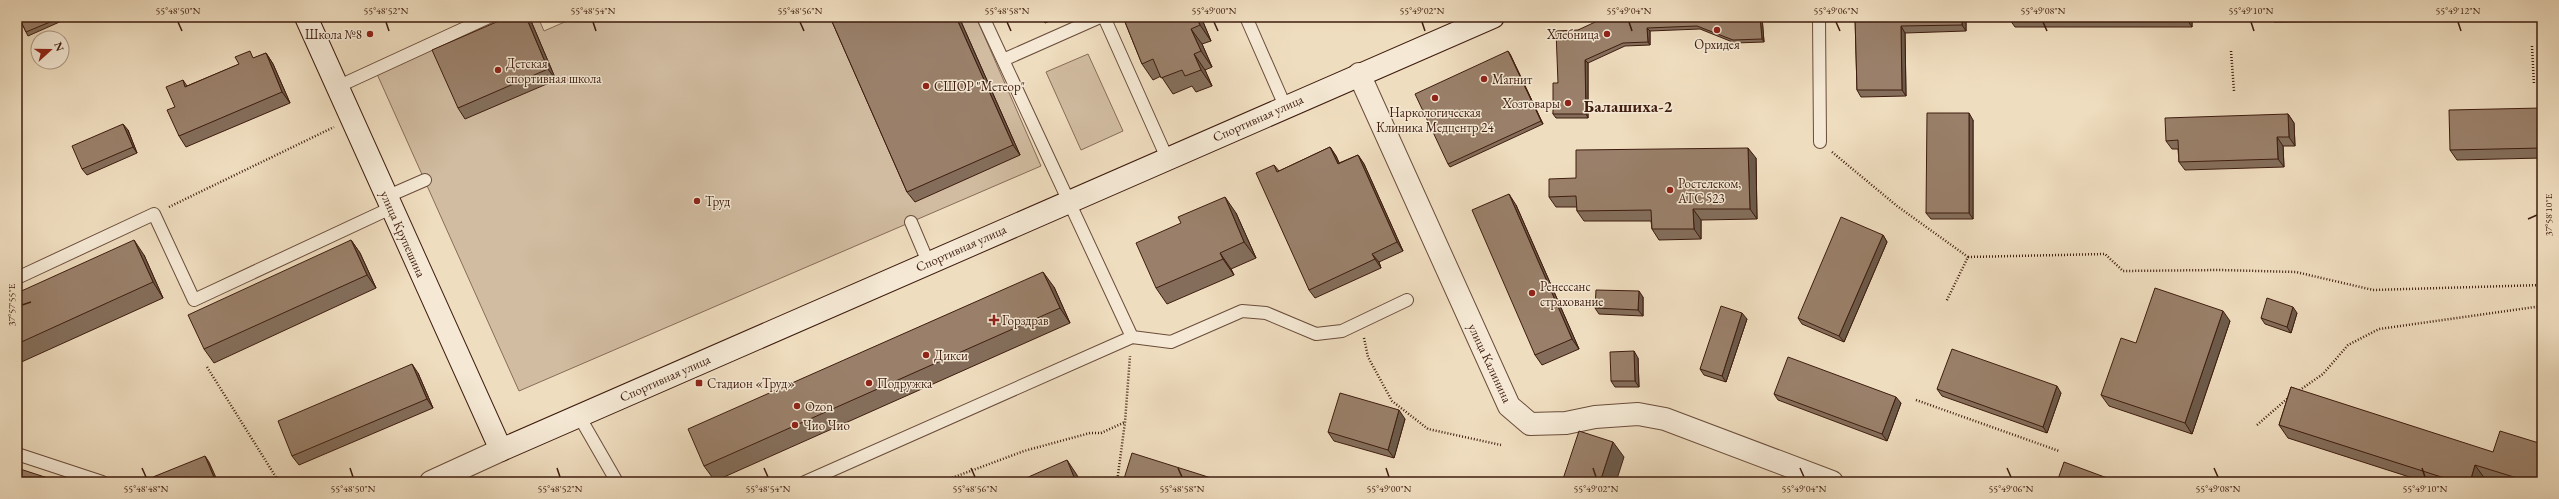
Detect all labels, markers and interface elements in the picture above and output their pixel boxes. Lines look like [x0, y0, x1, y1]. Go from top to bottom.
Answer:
text: 55°48'50"N [156, 4, 201, 17]
text: 55°48'52"N [364, 4, 409, 17]
text: 55°48'54"N [571, 4, 616, 17]
text: 55°48'56"N [778, 4, 823, 17]
text: 55°48'58"N [985, 4, 1030, 17]
text: 55°49'00"N [1192, 4, 1237, 17]
text: 55°49'02"N [1400, 4, 1445, 17]
text: 55°49'04"N [1607, 4, 1652, 17]
text: 55°49'06"N [1814, 4, 1859, 17]
text: 55°49'08"N [2021, 4, 2066, 17]
text: 55°49'10"N [2229, 4, 2274, 17]
text: 55°49'12"N [2436, 4, 2481, 17]
marker: Орхидея [1712, 25, 1722, 35]
place label: Школа №8 [305, 26, 362, 43]
place label: Хлебница [1546, 26, 1600, 43]
marker: Школа №8 [365, 29, 375, 39]
marker: Хлебница [1602, 29, 1612, 39]
north arrow [30, 30, 70, 70]
place label: Орхидея [1694, 36, 1740, 53]
text: N [51, 40, 68, 53]
place label: Детская спортивная школа [506, 55, 602, 87]
marker: Детская спортивная школа [493, 65, 503, 75]
place label: Магнит [1492, 71, 1533, 88]
marker: Магнит [1479, 74, 1489, 84]
place label: СШОР "Метеор" [934, 78, 1025, 95]
marker: СШОР "Метеор" [921, 81, 931, 91]
street label: Спортивная улица [1210, 90, 1307, 146]
marker: Наркологическая Клиника Медцентр 24 [1430, 93, 1440, 103]
place label: Хозтовары [1501, 95, 1560, 112]
district label: Балашиха-2 [1583, 95, 1673, 117]
marker: Хозтовары [1563, 98, 1573, 108]
place label: Наркологическая Клиника Медцентр 24 [1376, 104, 1494, 136]
place label: Ростелеком, АТС 523 [1677, 175, 1741, 207]
marker: Ростелеком, АТС 523 [1665, 185, 1675, 195]
street label: улица Крупешина [376, 188, 430, 281]
place label: Труд [705, 193, 730, 210]
text: 37°58'10"E [2542, 193, 2555, 236]
marker: Труд [692, 196, 702, 206]
street label: Спортивная улица [913, 220, 1010, 276]
place label: Ренессанс страхование [1540, 278, 1603, 310]
text: 37°57'55"E [5, 283, 18, 326]
marker: Ренессанс страхование [1527, 288, 1537, 298]
place label: Горздрав [1002, 312, 1049, 329]
marker: Горздрав [989, 315, 999, 325]
street label: улица Калинина [1464, 321, 1516, 406]
place label: Дикси [934, 347, 968, 364]
street label: Спортивная улица [617, 350, 714, 406]
marker: Дикси [921, 350, 931, 360]
place label: Стадион «Труд» [707, 375, 795, 392]
place label: Подружка [877, 375, 933, 392]
marker: Стадион «Труд» [694, 378, 704, 388]
marker: Подружка [864, 378, 874, 388]
place label: Ozon [805, 398, 833, 415]
marker: Ozon [792, 401, 802, 411]
place label: Чио Чио [803, 417, 850, 434]
marker: Чио Чио [790, 420, 800, 430]
text: 55°48'48"N [124, 482, 169, 495]
text: 55°48'50"N [331, 482, 376, 495]
text: 55°48'52"N [538, 482, 583, 495]
text: 55°48'54"N [746, 482, 791, 495]
text: 55°48'56"N [953, 482, 998, 495]
text: 55°48'58"N [1160, 482, 1205, 495]
text: 55°49'00"N [1367, 482, 1412, 495]
text: 55°49'02"N [1574, 482, 1619, 495]
text: 55°49'04"N [1782, 482, 1827, 495]
text: 55°49'06"N [1989, 482, 2034, 495]
text: 55°49'08"N [2196, 482, 2241, 495]
text: 55°49'10"N [2403, 482, 2448, 495]

